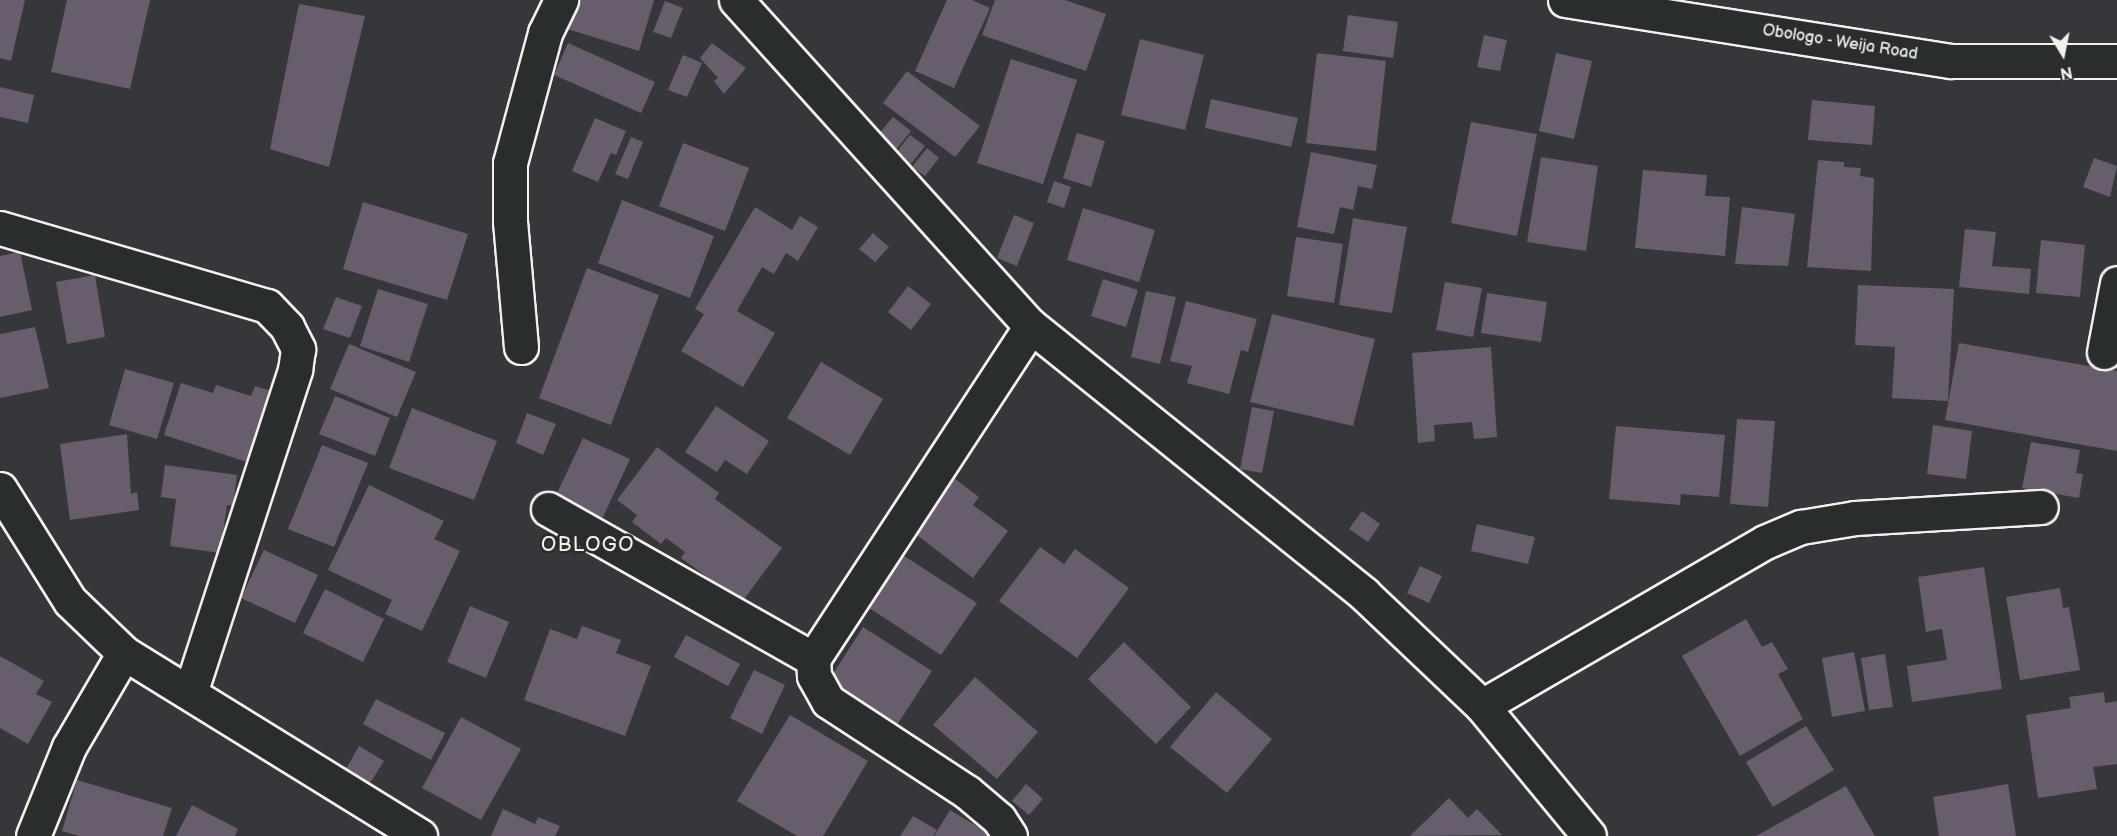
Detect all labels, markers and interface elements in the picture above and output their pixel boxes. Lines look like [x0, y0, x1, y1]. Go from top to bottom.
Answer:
street label: Obologo - Weija Road [1760, 21, 1920, 65]
north arrow [2033, 24, 2093, 84]
text: N [2059, 62, 2074, 83]
district label: OBLOGO [541, 533, 635, 557]

